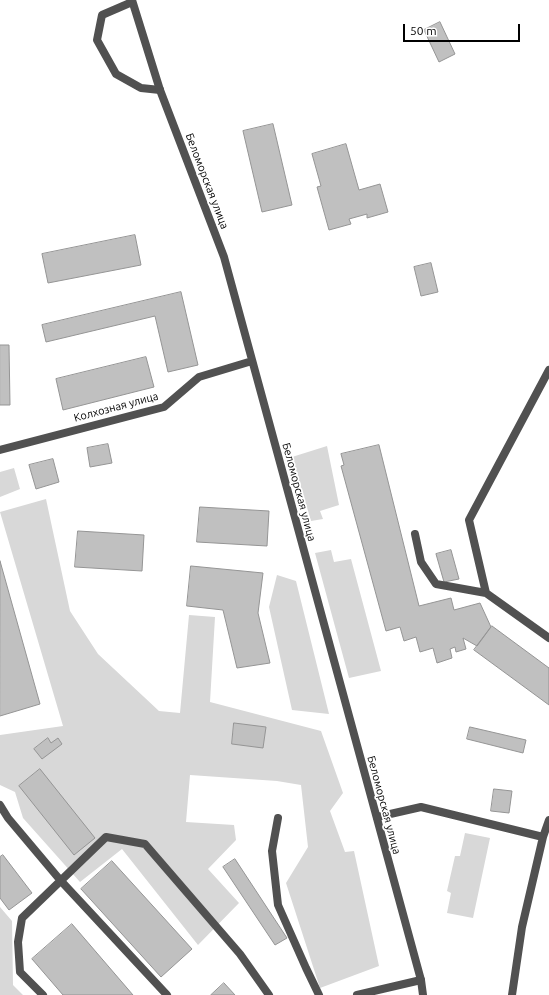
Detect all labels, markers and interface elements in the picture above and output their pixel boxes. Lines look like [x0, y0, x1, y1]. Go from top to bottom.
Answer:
scale bar [405, 16, 522, 42]
text: 50 m [410, 24, 437, 37]
street label: Беломорская улица [183, 131, 231, 231]
street label: Колхозная улица [72, 389, 160, 425]
street label: Беломорская улица [279, 441, 319, 543]
street label: Беломорская улица [364, 754, 404, 856]

